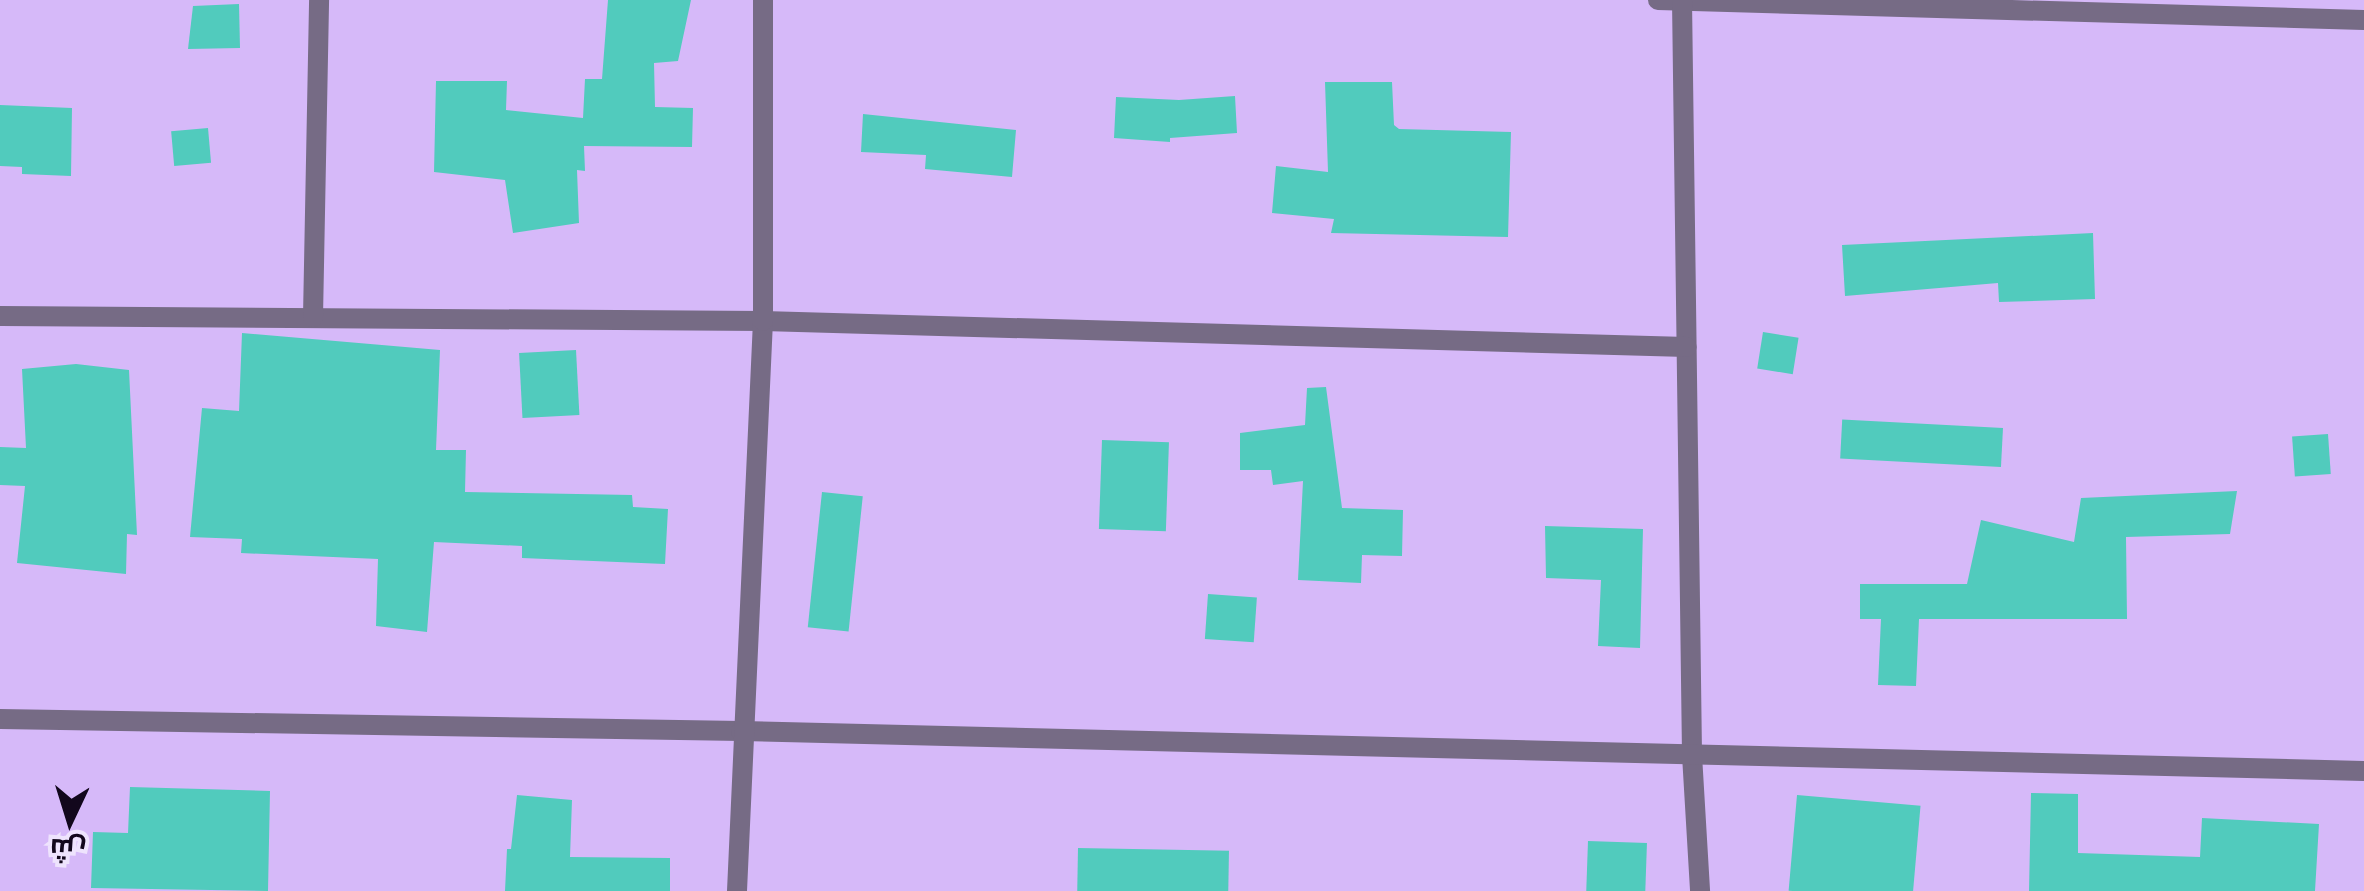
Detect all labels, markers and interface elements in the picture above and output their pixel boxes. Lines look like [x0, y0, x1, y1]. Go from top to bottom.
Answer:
north arrow [20, 771, 120, 871]
text: ش [49, 831, 87, 871]

